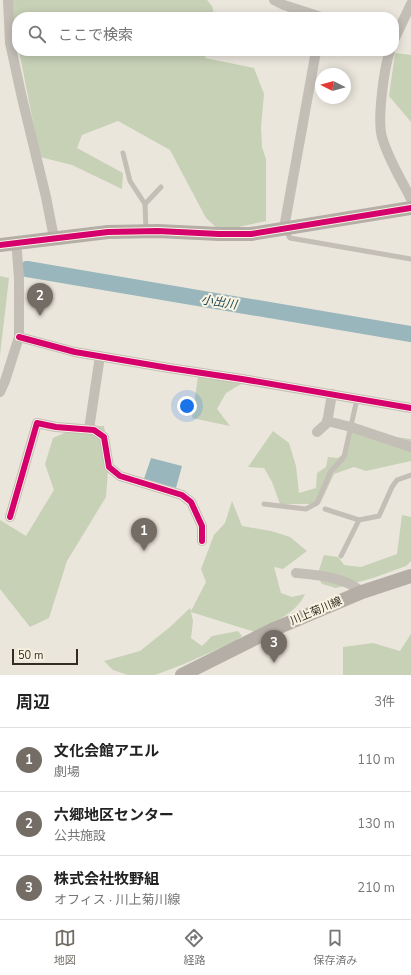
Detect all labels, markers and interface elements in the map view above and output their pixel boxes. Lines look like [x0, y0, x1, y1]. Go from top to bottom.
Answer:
search box [12, 12, 399, 56]
icon: search [26, 23, 48, 45]
text: ここで検索 [58, 25, 133, 45]
north arrow [315, 68, 351, 104]
pin: 2 [27, 283, 53, 316]
water label: 小出川 [200, 291, 240, 313]
your location [177, 396, 197, 416]
pin: 1 [131, 518, 157, 551]
street label: 川上菊川線 [288, 593, 344, 629]
pin: 3 [261, 630, 287, 663]
scale bar [12, 647, 78, 666]
text: 50 m [18, 648, 43, 663]
text: 周辺 [16, 691, 50, 714]
text: 3件 [374, 693, 395, 711]
text: 文化会館アエル [54, 741, 159, 761]
text: 1 [25, 751, 33, 769]
text: 110 m [357, 751, 395, 769]
text: 劇場 [54, 763, 80, 781]
text: 六郷地区センター [54, 805, 174, 825]
text: 2 [25, 815, 33, 833]
text: 130 m [357, 815, 395, 833]
text: 公共施設 [54, 827, 106, 845]
text: 株式会社牧野組 [54, 869, 159, 889]
text: 3 [25, 879, 33, 897]
text: 210 m [357, 879, 395, 897]
text: オフィス · 川上菊川線 [54, 891, 180, 909]
tab: 地図 [54, 927, 76, 968]
tab: 経路 [183, 927, 205, 968]
tab: 保存済み [313, 927, 357, 968]

